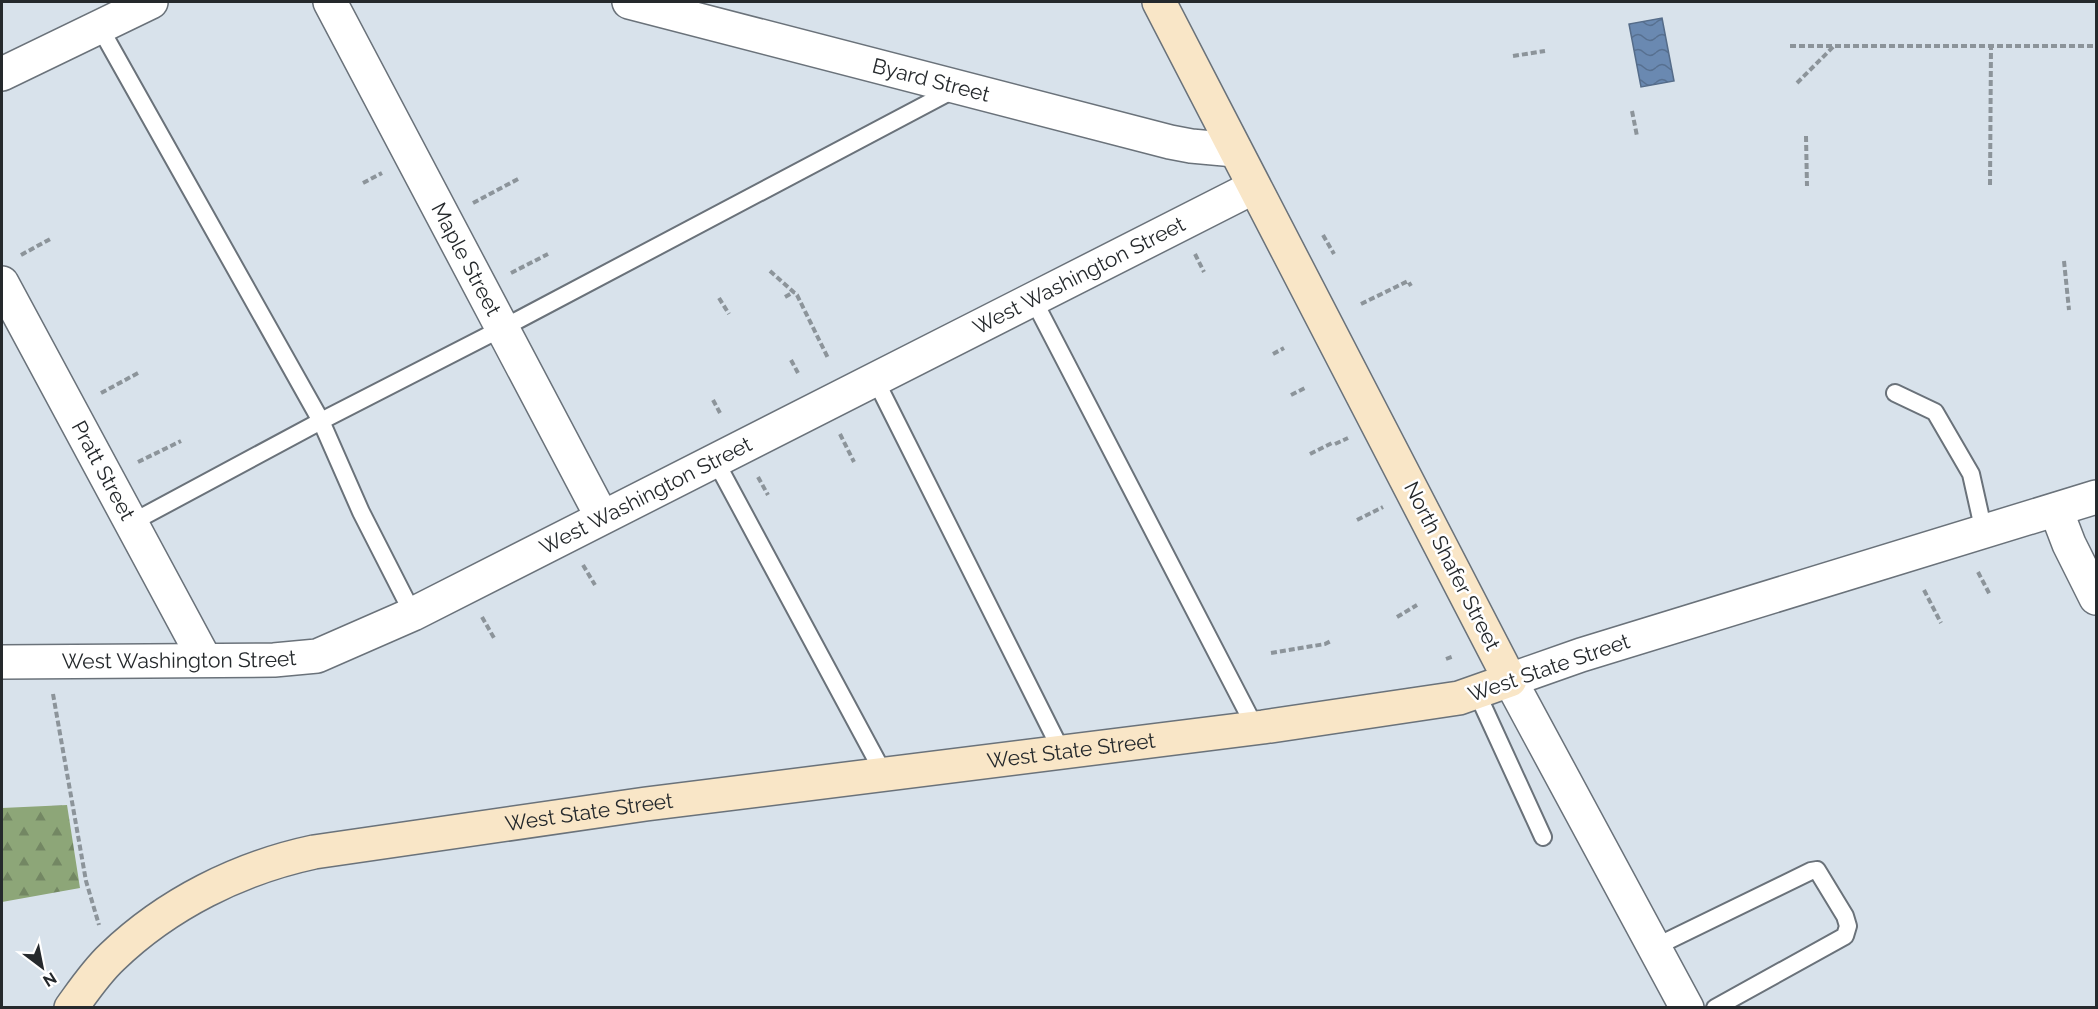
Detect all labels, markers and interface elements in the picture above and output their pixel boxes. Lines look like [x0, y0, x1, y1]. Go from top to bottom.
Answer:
street label: Byard Street [870, 53, 992, 107]
street label: Maple Street [426, 198, 506, 320]
street label: West Washington Street [969, 211, 1189, 340]
street label: Pratt Street [66, 416, 140, 524]
street label: West Washington Street [535, 431, 756, 560]
street label: North Shafer Street [1399, 477, 1506, 654]
street label: West State Street [1465, 628, 1633, 707]
street label: West Washington Street [62, 645, 297, 674]
street label: West State Street [986, 728, 1157, 773]
street label: West State Street [503, 788, 674, 836]
north arrow [12, 937, 72, 997]
text: N [39, 968, 60, 991]

